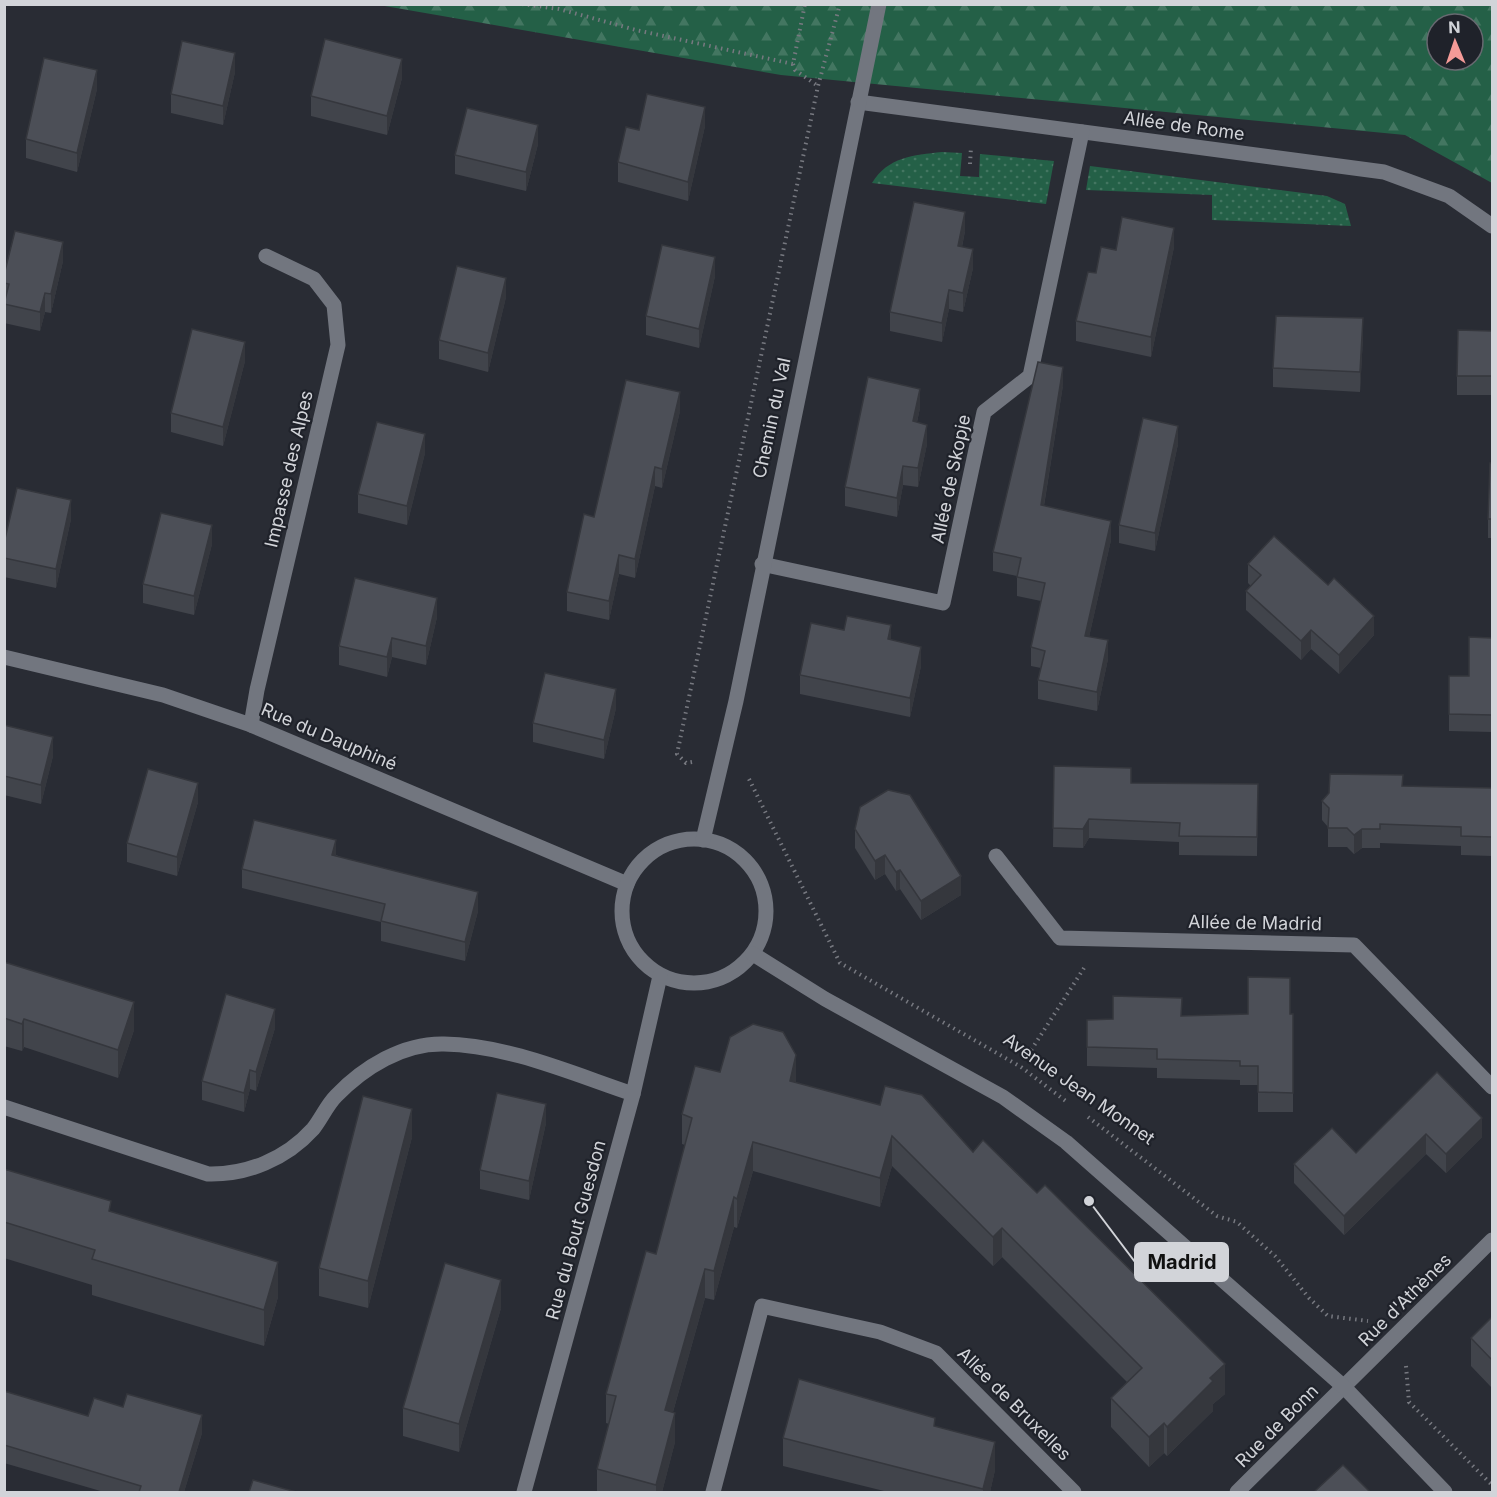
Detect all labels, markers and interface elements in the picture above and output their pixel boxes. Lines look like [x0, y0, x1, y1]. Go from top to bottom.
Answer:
north arrow [1425, 12, 1485, 72]
text: N [1448, 17, 1461, 37]
street label: Allée de Rome [1122, 107, 1246, 144]
street label: Chemin du Val [748, 356, 795, 480]
street label: Impasse des Alpes [260, 388, 317, 549]
street label: Allée de Skopje [927, 412, 974, 545]
street label: Rue du Dauphiné [258, 698, 400, 775]
street label: Allée de Madrid [1188, 911, 1322, 934]
street label: Avenue Jean Monnet [1000, 1028, 1159, 1149]
street label: Rue du Bout Guesdon [541, 1138, 610, 1322]
callout: Madrid [1135, 1243, 1228, 1281]
street label: Rue d'Athènes [1354, 1249, 1455, 1350]
text: Madrid [1147, 1250, 1217, 1274]
street label: Allée de Bruxelles [953, 1343, 1075, 1465]
street label: Rue de Bonn [1231, 1380, 1322, 1471]

